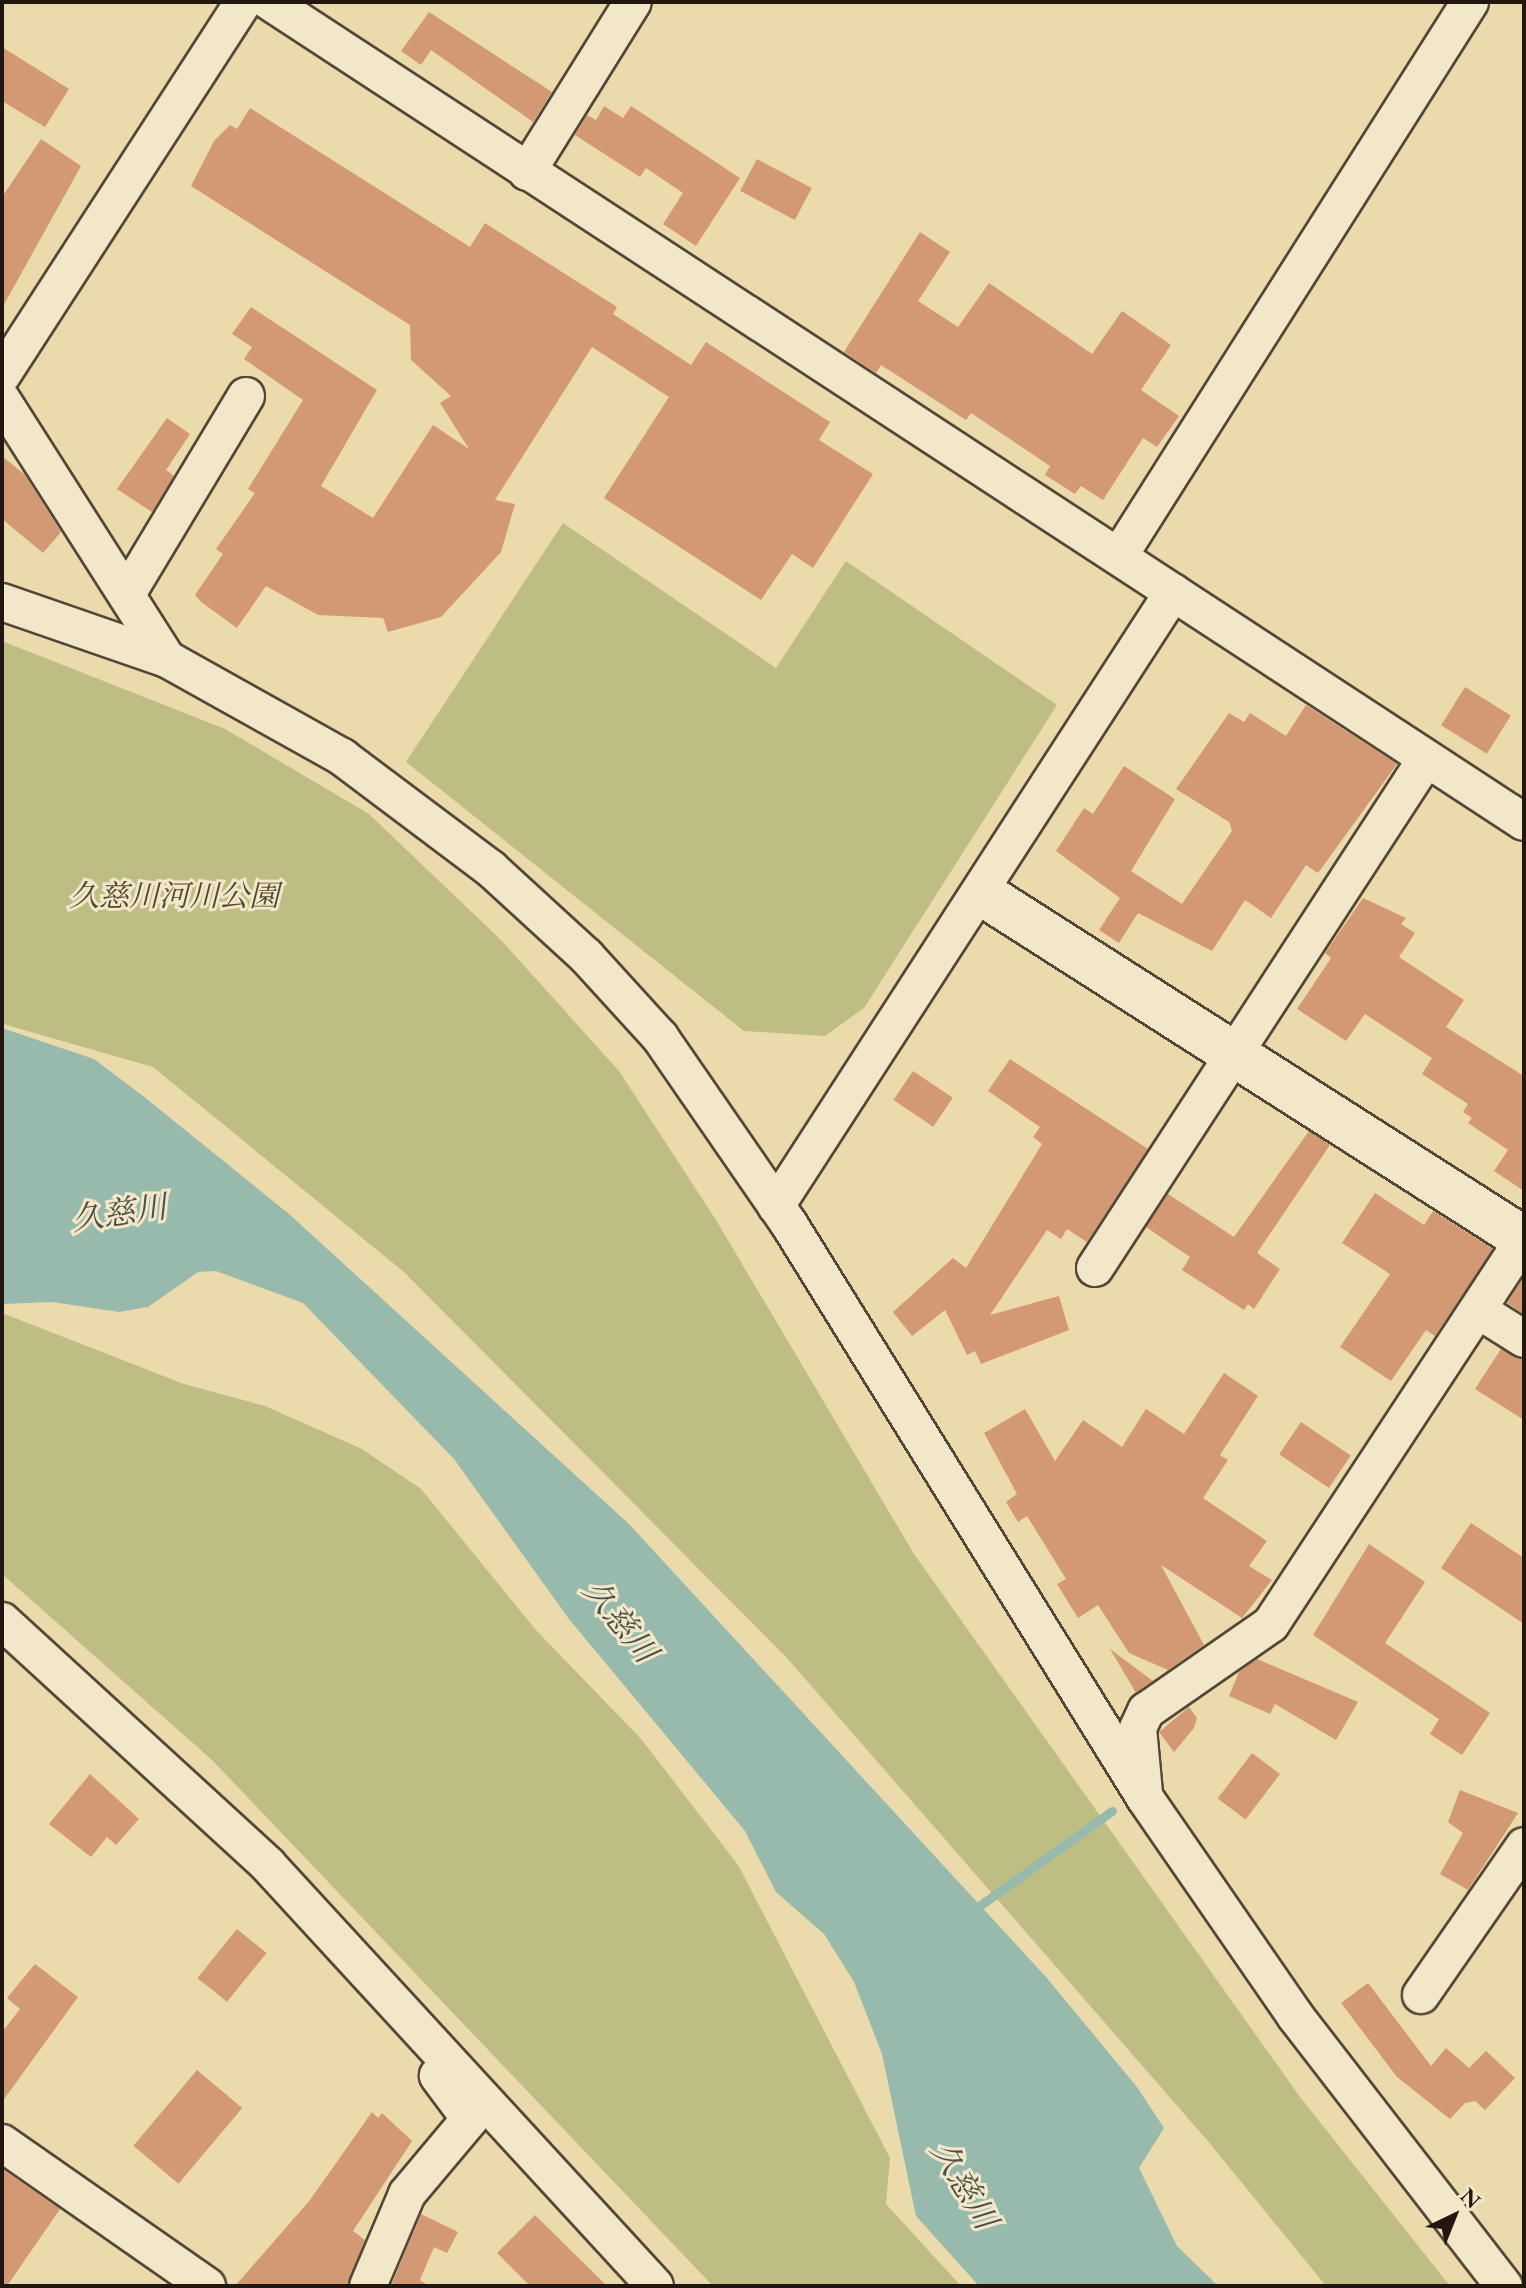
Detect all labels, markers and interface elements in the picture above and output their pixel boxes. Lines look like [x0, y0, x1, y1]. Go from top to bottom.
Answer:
park label: 久慈川河川公園 [69, 878, 279, 914]
water label: 久慈川 [69, 1187, 169, 1239]
water label: 久慈川 [575, 1572, 665, 1670]
water label: 久慈川 [923, 2134, 1005, 2236]
north arrow [1414, 2176, 1494, 2256]
text: N [1454, 2181, 1487, 2215]

